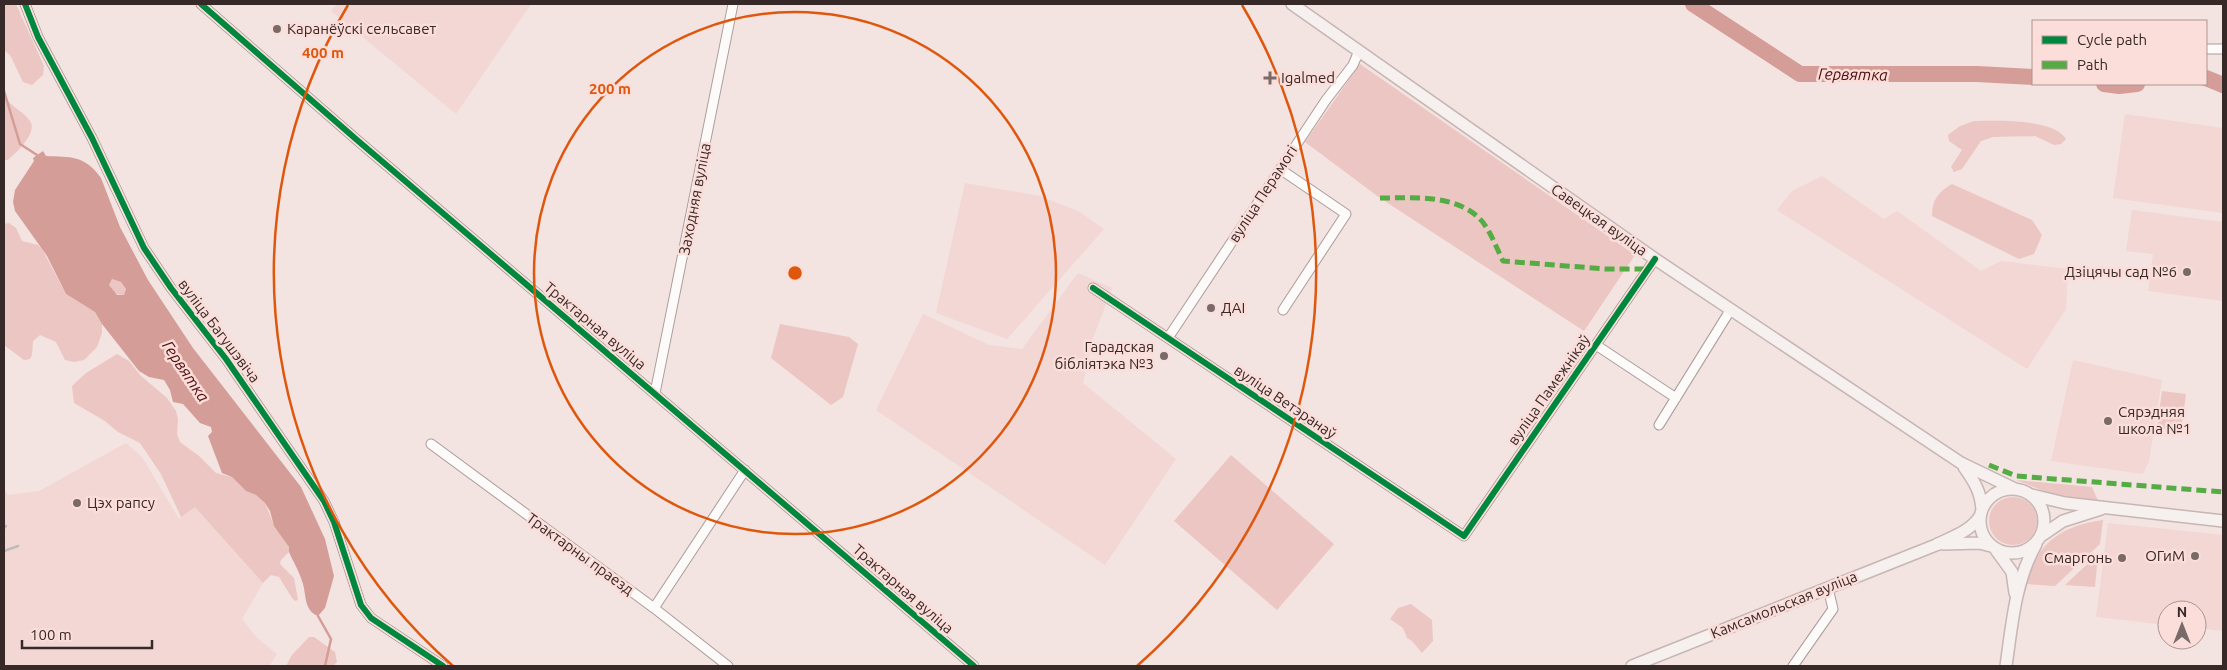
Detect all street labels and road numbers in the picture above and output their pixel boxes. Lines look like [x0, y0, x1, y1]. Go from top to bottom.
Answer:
street label: Заходняя вуліца [675, 142, 714, 256]
street label: вуліца Перамогі [1225, 142, 1300, 245]
street label: Савецкая вуліца [1548, 180, 1651, 259]
street label: вуліца Багушэвіча [175, 276, 264, 386]
street label: Трактарная вуліца [541, 278, 650, 373]
street label: вуліца Памежнікаў [1504, 331, 1593, 448]
street label: вуліца Ветэранаў [1231, 361, 1340, 442]
street label: Трактарны праезд [524, 509, 637, 598]
street label: Трактарная вуліца [850, 540, 957, 637]
street label: Камсамольская вуліца [1708, 567, 1860, 642]

